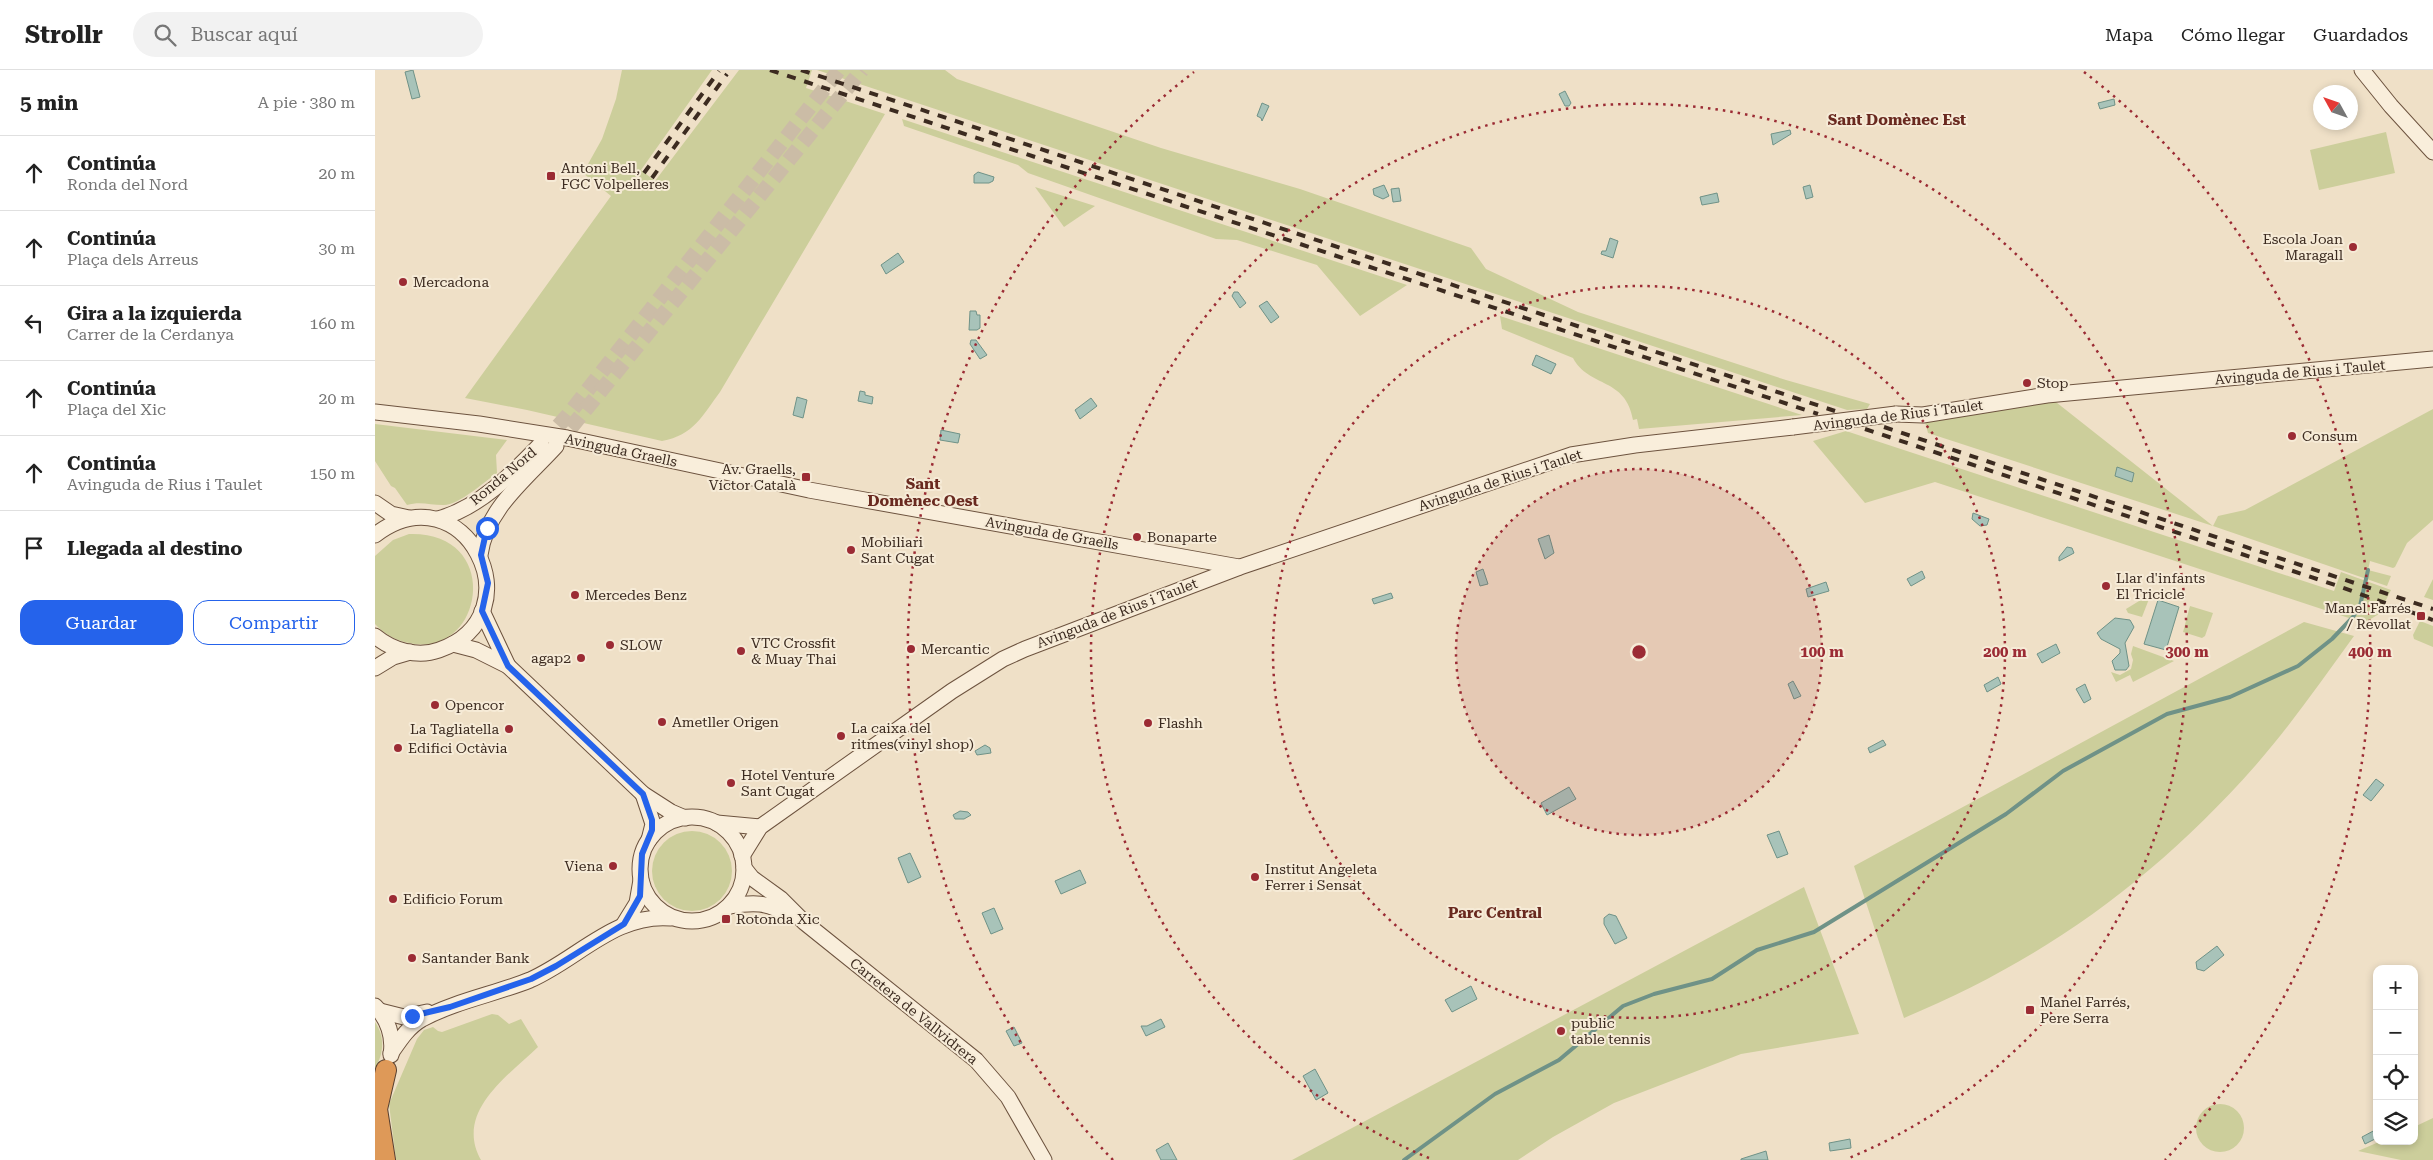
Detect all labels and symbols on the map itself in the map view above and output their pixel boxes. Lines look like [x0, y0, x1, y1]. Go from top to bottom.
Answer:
north arrow [2313, 85, 2358, 130]
district label: Sant Domènec Est [1828, 111, 1966, 129]
place label: Antoni Bell, FGC Volpelleres [561, 160, 669, 192]
marker: Antoni Bell, FGC Volpelleres [545, 170, 557, 182]
place label: Escola Joan Maragall [2263, 231, 2344, 263]
marker: Escola Joan Maragall [2347, 241, 2359, 253]
place label: Mercadona [413, 274, 489, 290]
marker: Mercadona [397, 276, 409, 288]
street label: Avinguda de Rius i Taulet [2214, 357, 2386, 387]
place label: Stop [2037, 375, 2069, 391]
marker: Stop [2021, 377, 2033, 389]
street label: Avinguda de Rius i Taulet [1812, 397, 1984, 433]
place label: Consum [2302, 428, 2358, 444]
street label: Avinguda Graells [563, 430, 679, 470]
marker: Consum [2286, 430, 2298, 442]
street label: Ronda Nord [467, 444, 539, 508]
street label: Avinguda de Rius i Taulet [1416, 446, 1584, 514]
place label: Av. Graells, Víctor Català [709, 461, 796, 493]
marker: Av. Graells, Víctor Català [800, 471, 812, 483]
district label: Sant Domènec Oest [867, 475, 979, 510]
street label: Avinguda de Graells [984, 513, 1120, 553]
route start [476, 517, 499, 540]
place label: Bonaparte [1147, 529, 1217, 545]
marker: Bonaparte [1131, 531, 1143, 543]
place label: Mobiliari Sant Cugat [861, 534, 934, 566]
marker: Mobiliari Sant Cugat [845, 544, 857, 556]
place label: Llar d'infants El Tricicle [2116, 570, 2206, 602]
street label: Avinguda de Rius i Taulet [1034, 575, 1200, 651]
marker: Llar d'infants El Tricicle [2100, 580, 2112, 592]
place label: Mercedes Benz [585, 587, 687, 603]
marker: Mercedes Benz [569, 589, 581, 601]
place label: Manel Farrés / Revollat [2325, 600, 2411, 632]
marker: Manel Farrés / Revollat [2415, 610, 2427, 622]
place label: VTC Crossfit & Muay Thai [751, 635, 837, 667]
place label: SLOW [620, 637, 663, 653]
marker: SLOW [604, 639, 616, 651]
place label: Mercantic [921, 641, 990, 657]
marker: Mercantic [905, 643, 917, 655]
centre of rings [1630, 643, 1648, 661]
text: 100 m [1800, 643, 1844, 661]
text: 200 m [1983, 643, 2027, 661]
text: 300 m [2165, 643, 2209, 661]
text: 400 m [2348, 643, 2392, 661]
marker: VTC Crossfit & Muay Thai [735, 645, 747, 657]
place label: agap2 [531, 650, 571, 666]
marker: agap2 [575, 652, 587, 664]
place label: Opencor [445, 697, 504, 713]
marker: Opencor [429, 699, 441, 711]
place label: Ametller Origen [672, 714, 779, 730]
place label: Flashh [1158, 715, 1203, 731]
marker: Ametller Origen [656, 716, 668, 728]
marker: Flashh [1142, 717, 1154, 729]
place label: La caixa del ritmes(vinyl shop) [851, 720, 974, 752]
place label: La Tagliatella [410, 721, 499, 737]
marker: La Tagliatella [503, 723, 515, 735]
marker: La caixa del ritmes(vinyl shop) [835, 730, 847, 742]
place label: Edifici Octàvia [408, 740, 508, 756]
marker: Edifici Octàvia [392, 742, 404, 754]
place label: Hotel Venture Sant Cugat [741, 767, 835, 799]
marker: Hotel Venture Sant Cugat [725, 777, 737, 789]
place label: Viena [564, 858, 603, 874]
marker: Viena [607, 860, 619, 872]
place label: Institut Angeleta Ferrer i Sensat [1265, 861, 1377, 893]
marker: Institut Angeleta Ferrer i Sensat [1249, 871, 1261, 883]
place label: Edificio Forum [403, 891, 503, 907]
marker: Edificio Forum [387, 893, 399, 905]
district label: Parc Central [1448, 904, 1542, 922]
place label: Rotonda Xic [736, 911, 820, 927]
marker: Rotonda Xic [720, 913, 732, 925]
place label: Santander Bank [422, 950, 530, 966]
marker: Santander Bank [406, 952, 418, 964]
street label: Carretera de Vallvidrera [847, 955, 981, 1068]
place label: Manel Farrés, Pere Serra [2040, 994, 2130, 1026]
marker: Manel Farrés, Pere Serra [2024, 1004, 2036, 1016]
route end [401, 1005, 424, 1028]
place label: public table tennis [1571, 1015, 1651, 1047]
marker: public table tennis [1555, 1025, 1567, 1037]

